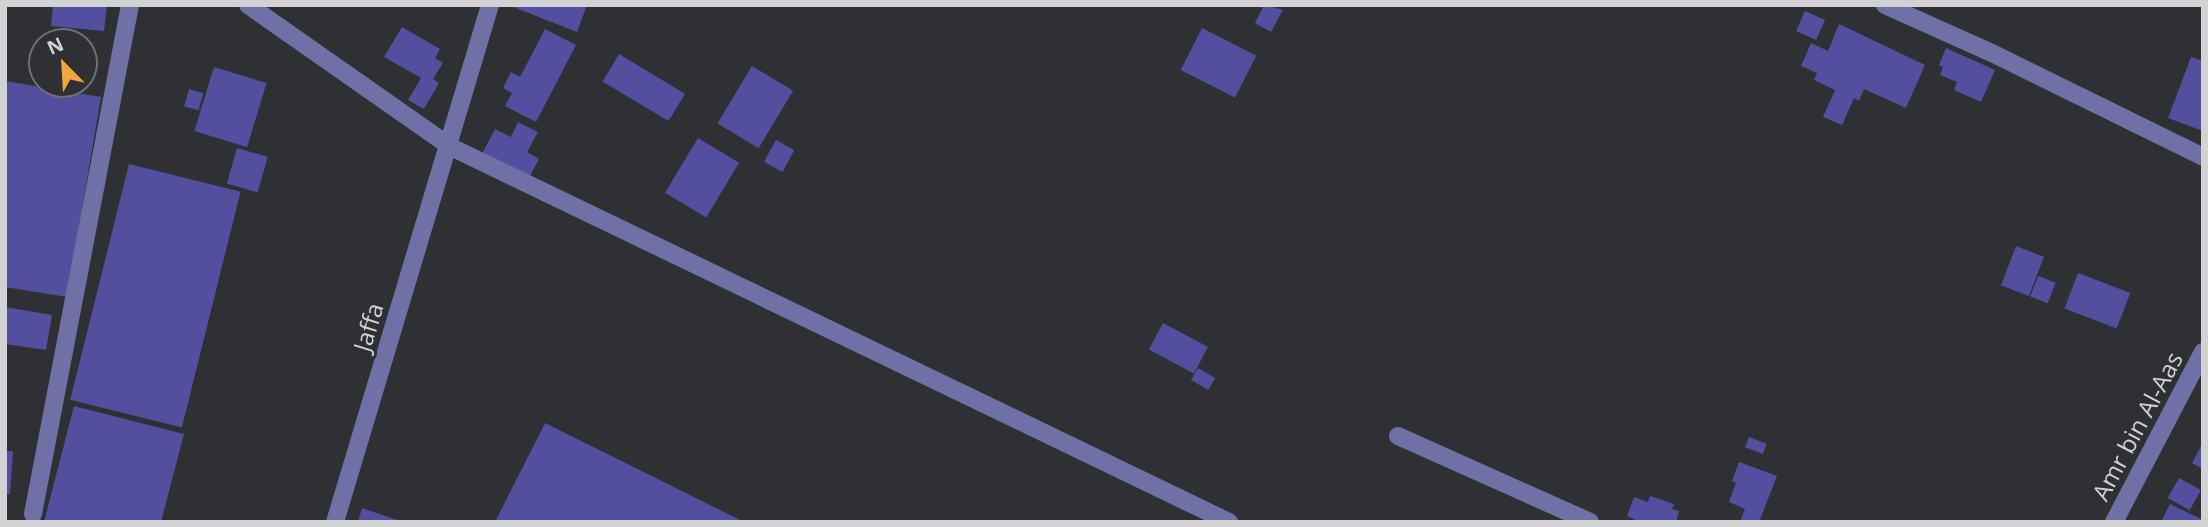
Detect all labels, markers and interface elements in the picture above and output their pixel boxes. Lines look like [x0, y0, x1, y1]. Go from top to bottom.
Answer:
north arrow [28, 28, 98, 98]
text: N [43, 31, 68, 61]
street label: Jaffa [347, 299, 389, 355]
street label: Amr bin Al-Aas [2086, 347, 2188, 505]

